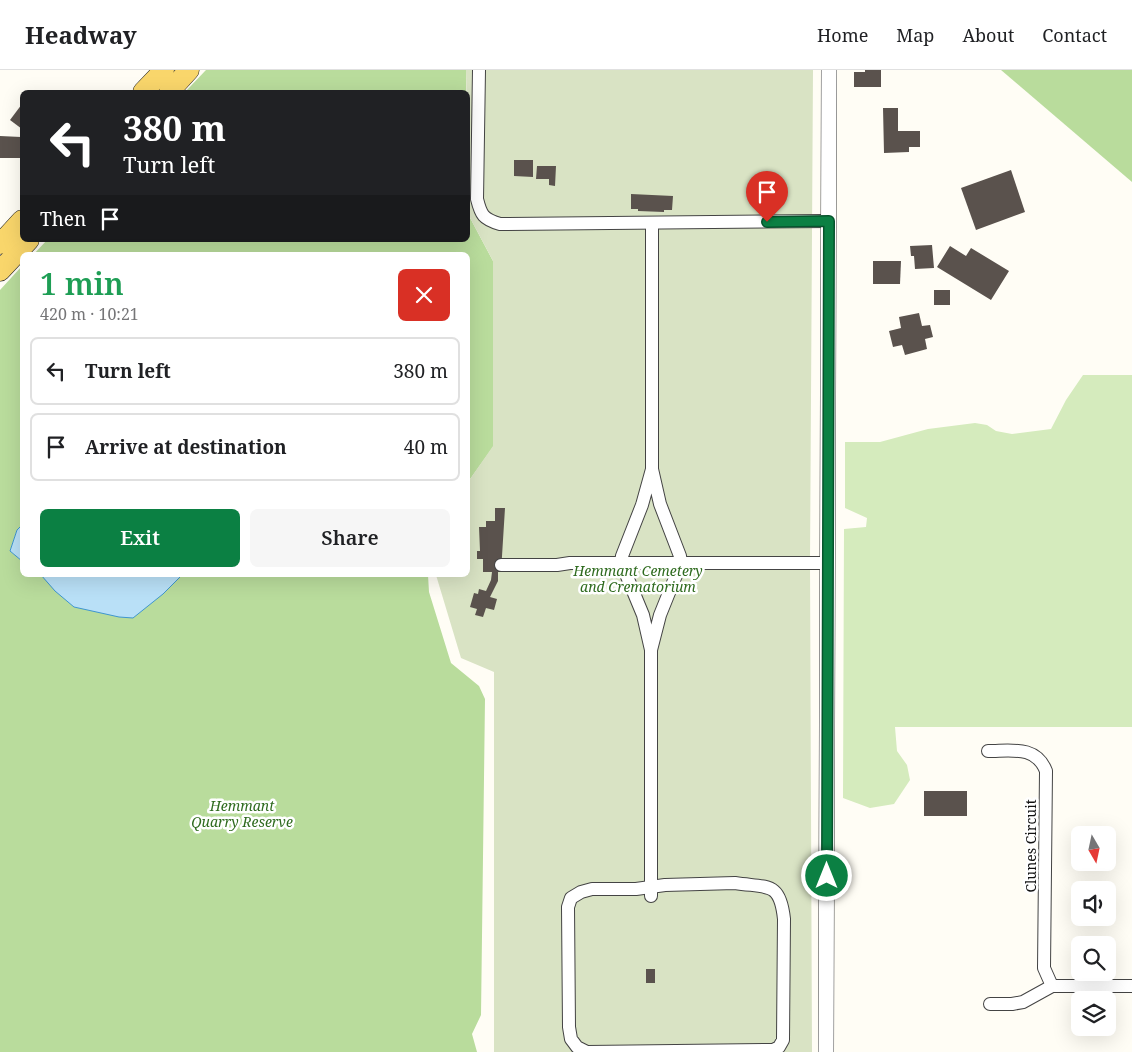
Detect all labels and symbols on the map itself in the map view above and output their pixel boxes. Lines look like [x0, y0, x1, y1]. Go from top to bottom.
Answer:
pin [746, 171, 788, 222]
park label: Hemmant Cemetery and Crematorium [572, 561, 703, 596]
park label: Hemmant Quarry Reserve [191, 796, 293, 831]
street label: Clunes Circuit [1021, 799, 1040, 893]
north arrow [1071, 826, 1116, 871]
position arrow [800, 849, 852, 901]

